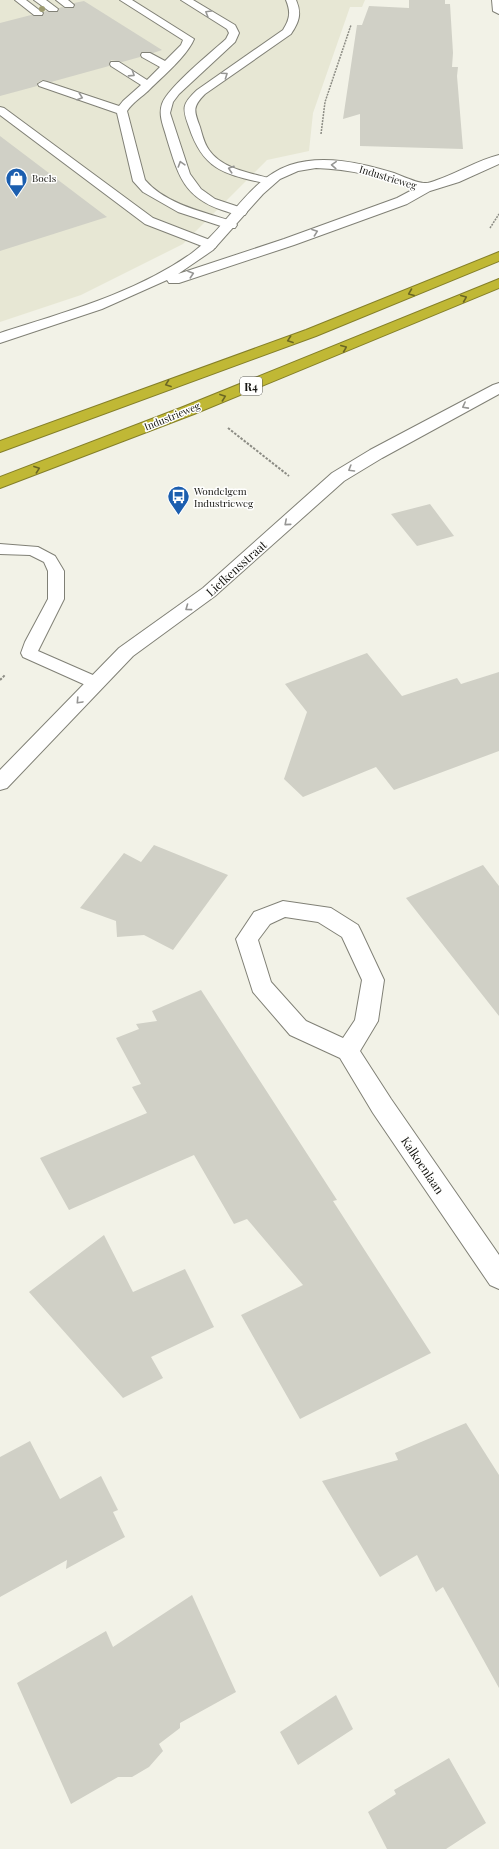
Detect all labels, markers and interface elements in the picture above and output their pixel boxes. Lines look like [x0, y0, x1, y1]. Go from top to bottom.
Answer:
one-way arrow [205, 11, 212, 18]
one-way arrow [128, 70, 135, 77]
one-way arrow [221, 73, 228, 80]
one-way arrow [77, 92, 84, 100]
one-way arrow [331, 160, 337, 169]
one-way arrow [177, 161, 186, 168]
street label: Industrieweg [358, 162, 419, 193]
shop icon: Boels [4, 165, 30, 198]
one-way arrow [228, 165, 235, 174]
place label: Boels [32, 171, 56, 185]
one-way arrow [311, 229, 318, 237]
one-way arrow [188, 270, 195, 279]
one-way arrow [408, 288, 415, 296]
one-way arrow [459, 295, 467, 303]
one-way arrow [287, 336, 294, 344]
one-way arrow [340, 345, 347, 353]
road number: R4 [240, 377, 262, 395]
one-way arrow [165, 380, 172, 388]
one-way arrow [219, 393, 226, 401]
street label: Industrieweg [142, 398, 203, 434]
one-way arrow [461, 402, 469, 409]
one-way arrow [348, 465, 355, 472]
one-way arrow [33, 466, 40, 474]
bus stop icon: Wondelgem Industrieweg [165, 484, 191, 517]
place label: Wondelgem Industrieweg [193, 484, 254, 510]
one-way arrow [284, 518, 291, 525]
street label: Liefkensstraat [202, 536, 270, 600]
one-way arrow [185, 603, 192, 610]
one-way arrow [77, 696, 84, 704]
street label: Kalkoenlaan [398, 1133, 448, 1197]

